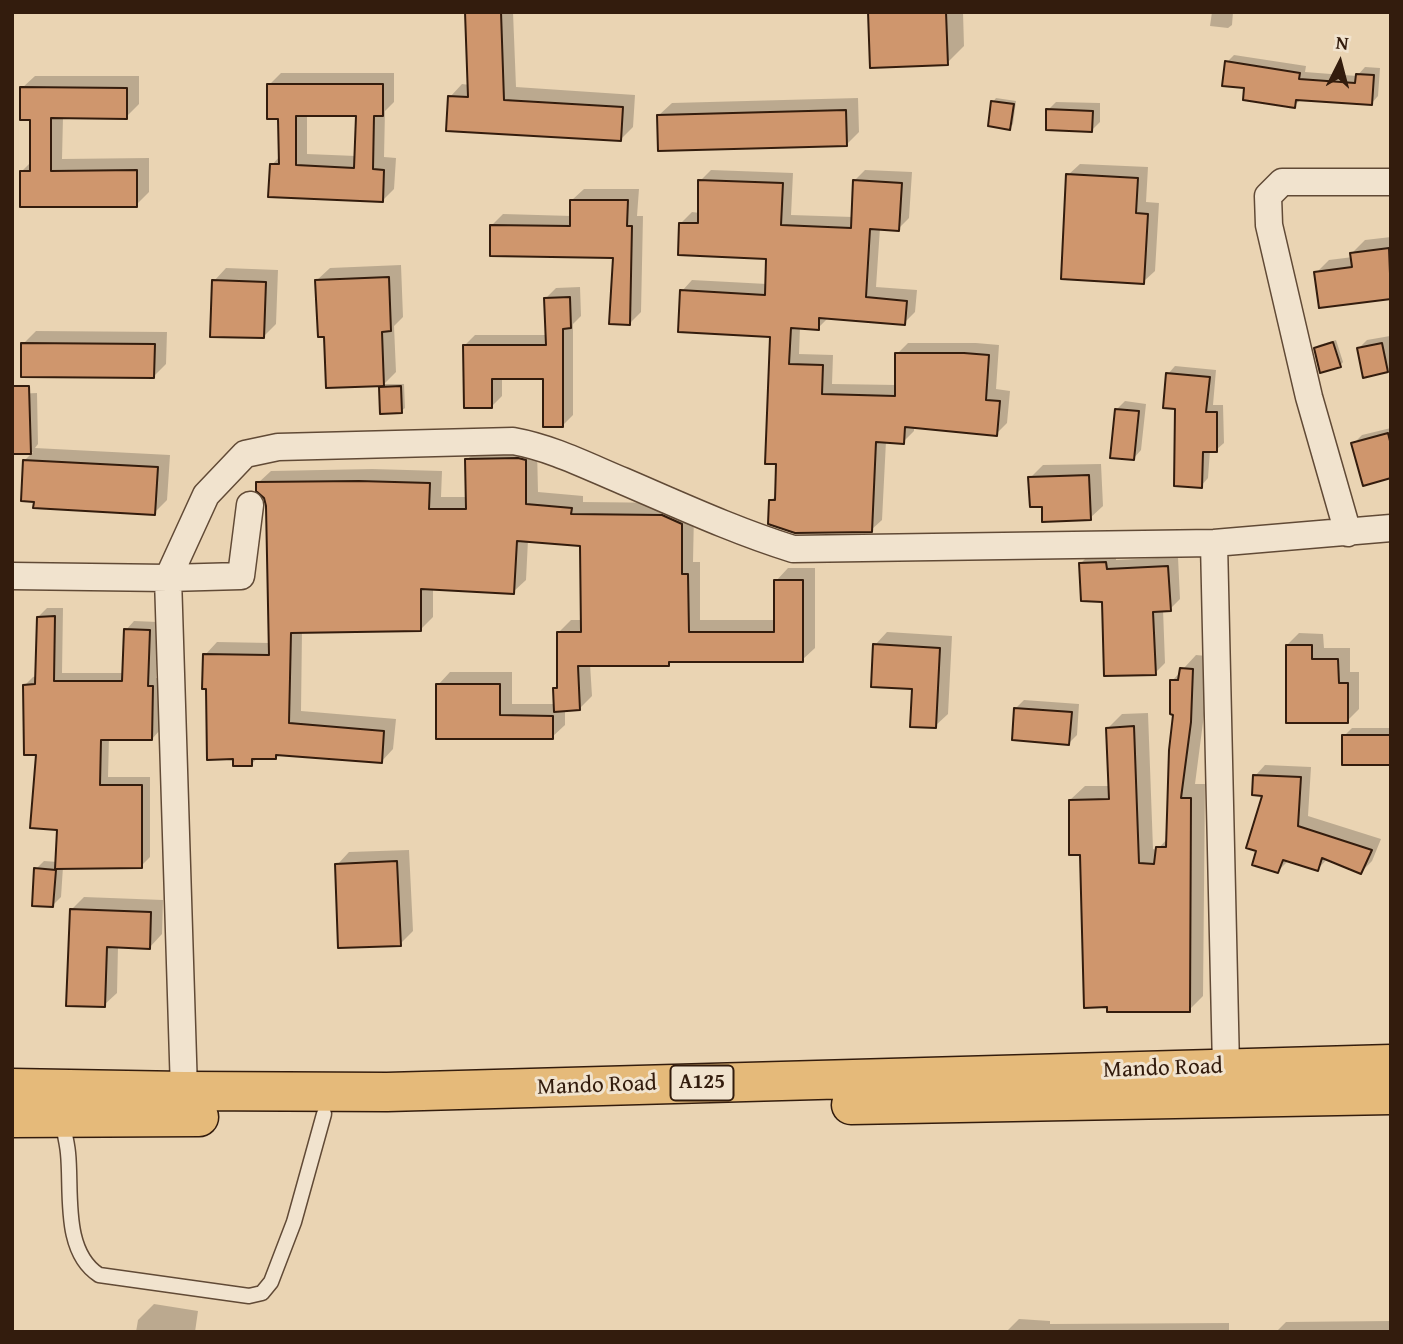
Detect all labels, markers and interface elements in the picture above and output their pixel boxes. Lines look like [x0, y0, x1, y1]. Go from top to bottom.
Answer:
north arrow [1305, 28, 1375, 98]
text: N [1334, 28, 1350, 57]
street label: Mando Road [1103, 1053, 1223, 1085]
road number: A125 [670, 1066, 734, 1100]
street label: Mando Road [537, 1070, 657, 1102]

